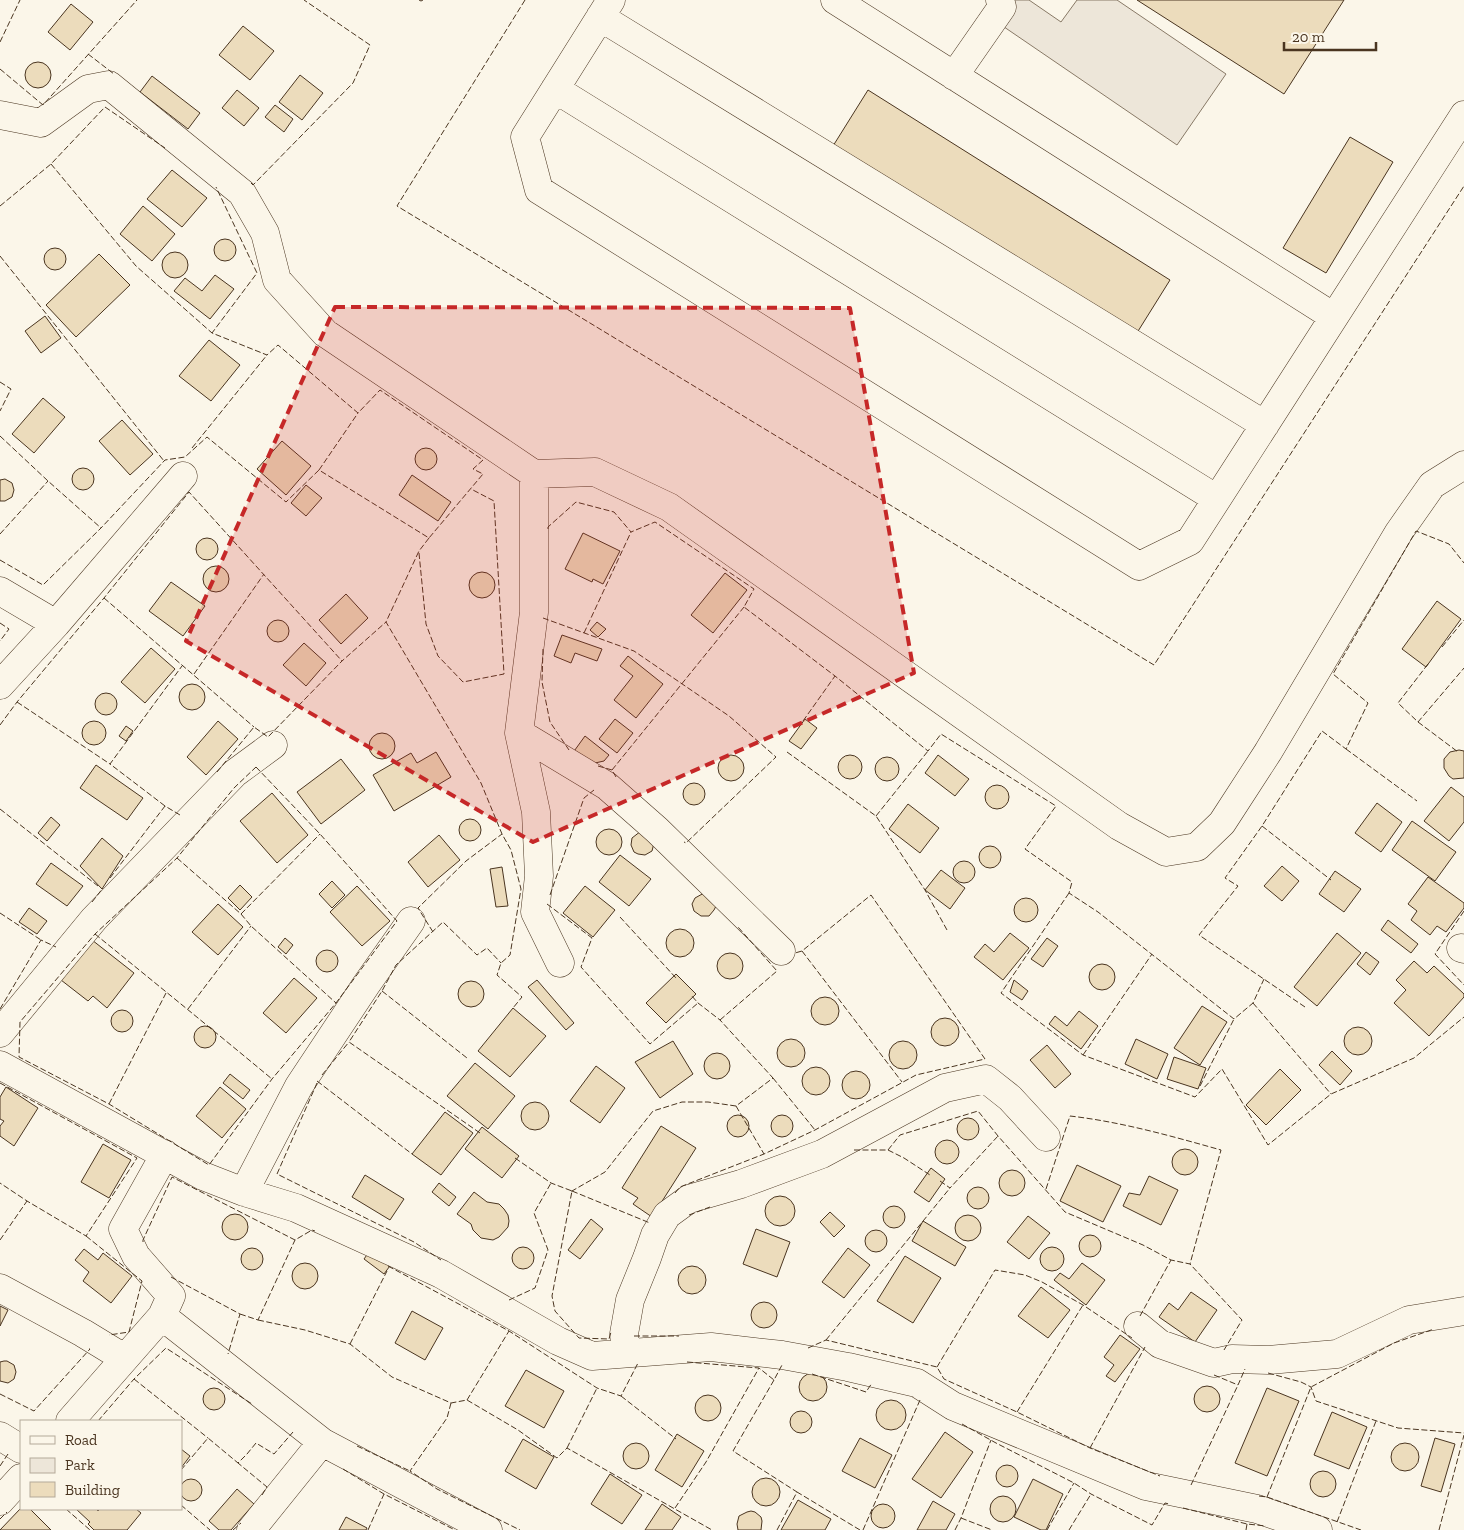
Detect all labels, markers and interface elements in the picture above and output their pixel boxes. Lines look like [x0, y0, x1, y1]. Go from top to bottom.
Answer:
scale bar [1284, 20, 1376, 52]
text: 20 m [1292, 28, 1325, 46]
legend [20, 1420, 182, 1510]
text: Road [65, 1431, 98, 1449]
text: Park [65, 1456, 95, 1474]
text: Building [65, 1481, 120, 1499]

